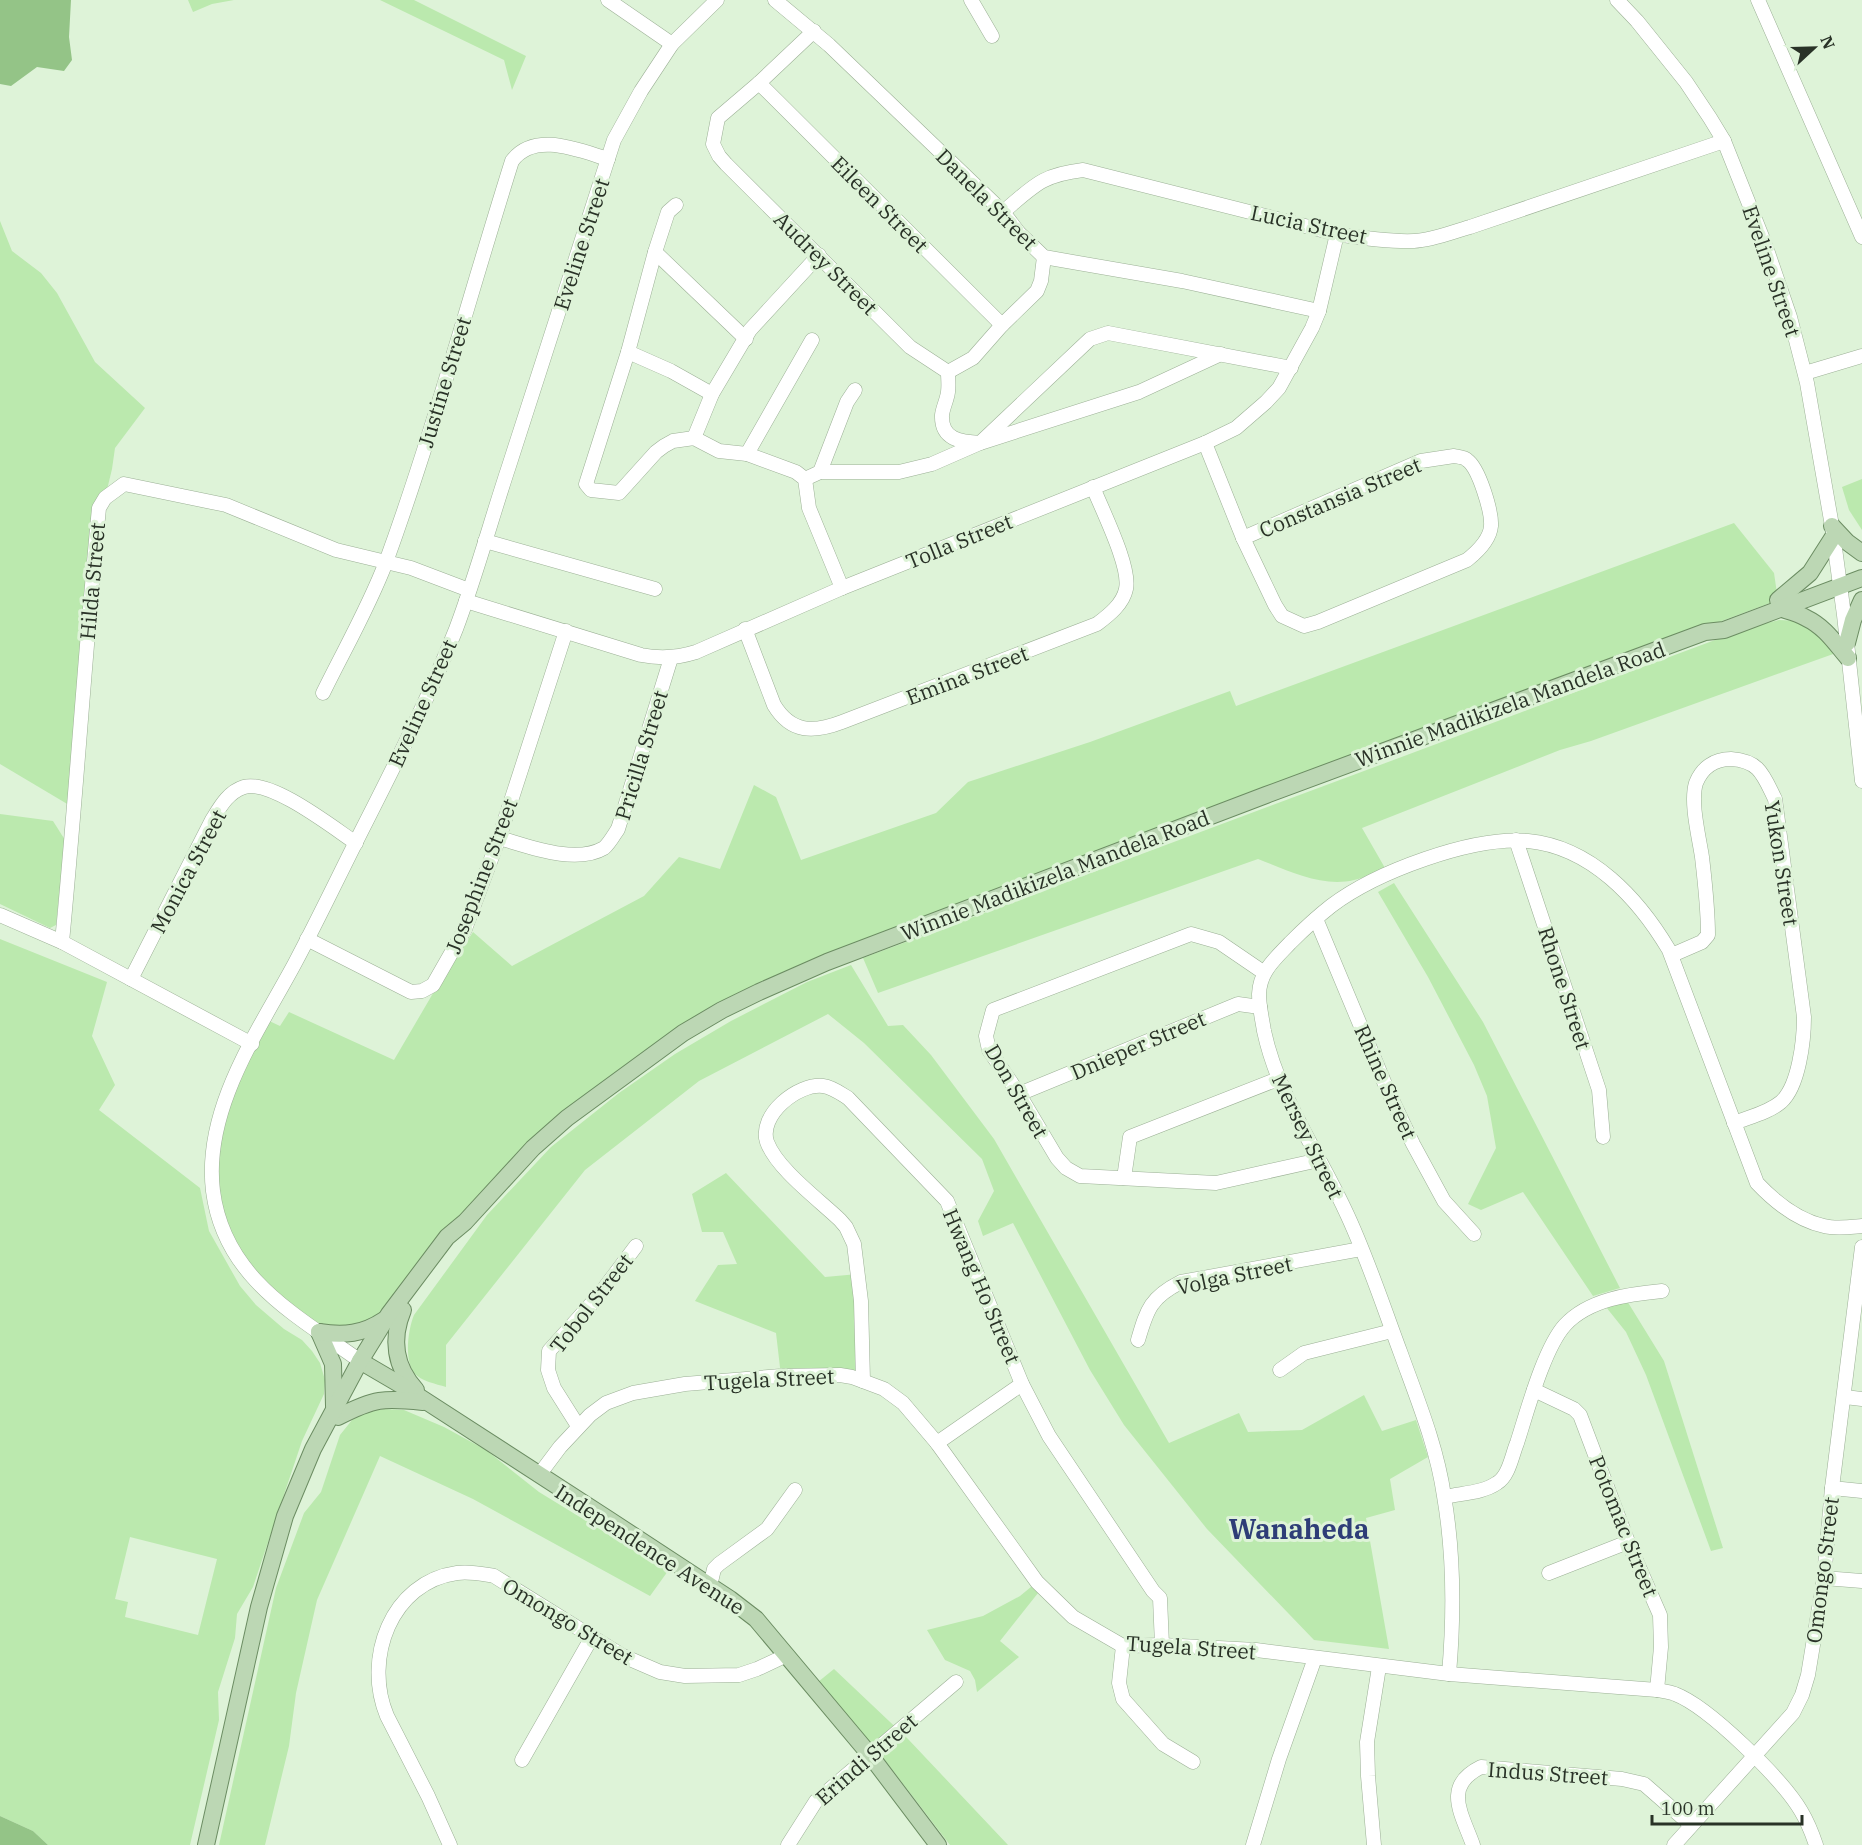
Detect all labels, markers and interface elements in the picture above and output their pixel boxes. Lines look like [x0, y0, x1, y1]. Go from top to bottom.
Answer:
north arrow [1784, 18, 1844, 78]
text: N [1816, 33, 1840, 52]
street label: Danela Street [930, 142, 1044, 256]
street label: Eileen Street [825, 149, 935, 259]
street label: Eveline Street [547, 174, 615, 314]
street label: Lucia Street [1248, 198, 1370, 250]
street label: Eveline Street [1736, 202, 1808, 340]
street label: Audrey Street [768, 205, 884, 321]
street label: Justine Street [411, 313, 477, 451]
street label: Constansia Street [1255, 450, 1425, 544]
street label: Tolla Street [902, 507, 1016, 575]
street label: Hilda Street [73, 521, 111, 641]
street label: Eveline Street [381, 635, 463, 771]
street label: Winnie Madikizela Mandela Road [1351, 635, 1669, 773]
street label: Emina Street [902, 639, 1032, 711]
street label: Pricilla Street [608, 687, 674, 823]
street label: Josephine Street [439, 794, 523, 958]
street label: Yukon Street [1758, 798, 1806, 928]
street label: Winnie Madikizela Mandela Road [897, 803, 1214, 947]
street label: Monica Street [144, 804, 232, 938]
street label: Rhone Street [1532, 923, 1598, 1053]
street label: Dnieper Street [1066, 1004, 1210, 1086]
street label: Rhine Street [1348, 1020, 1424, 1144]
street label: Don Street [979, 1039, 1055, 1143]
street label: Mersey Street [1266, 1069, 1350, 1203]
street label: Hwang Ho Street [937, 1204, 1027, 1368]
street label: Tobol Street [543, 1247, 639, 1359]
street label: Volga Street [1174, 1249, 1294, 1301]
street label: Tugela Street [703, 1362, 835, 1396]
street label: Potomac Street [1583, 1451, 1665, 1601]
street label: Independence Avenue [550, 1477, 750, 1621]
street label: Omongo Street [1799, 1495, 1845, 1645]
district label: Wanaheda [1229, 1511, 1369, 1546]
street label: Omongo Street [498, 1571, 638, 1671]
street label: Tugela Street [1125, 1628, 1257, 1666]
street label: Erindi Street [809, 1707, 923, 1811]
street label: Indus Street [1487, 1755, 1609, 1791]
scale bar [1652, 1788, 1802, 1826]
text: 100 m [1661, 1797, 1715, 1820]

